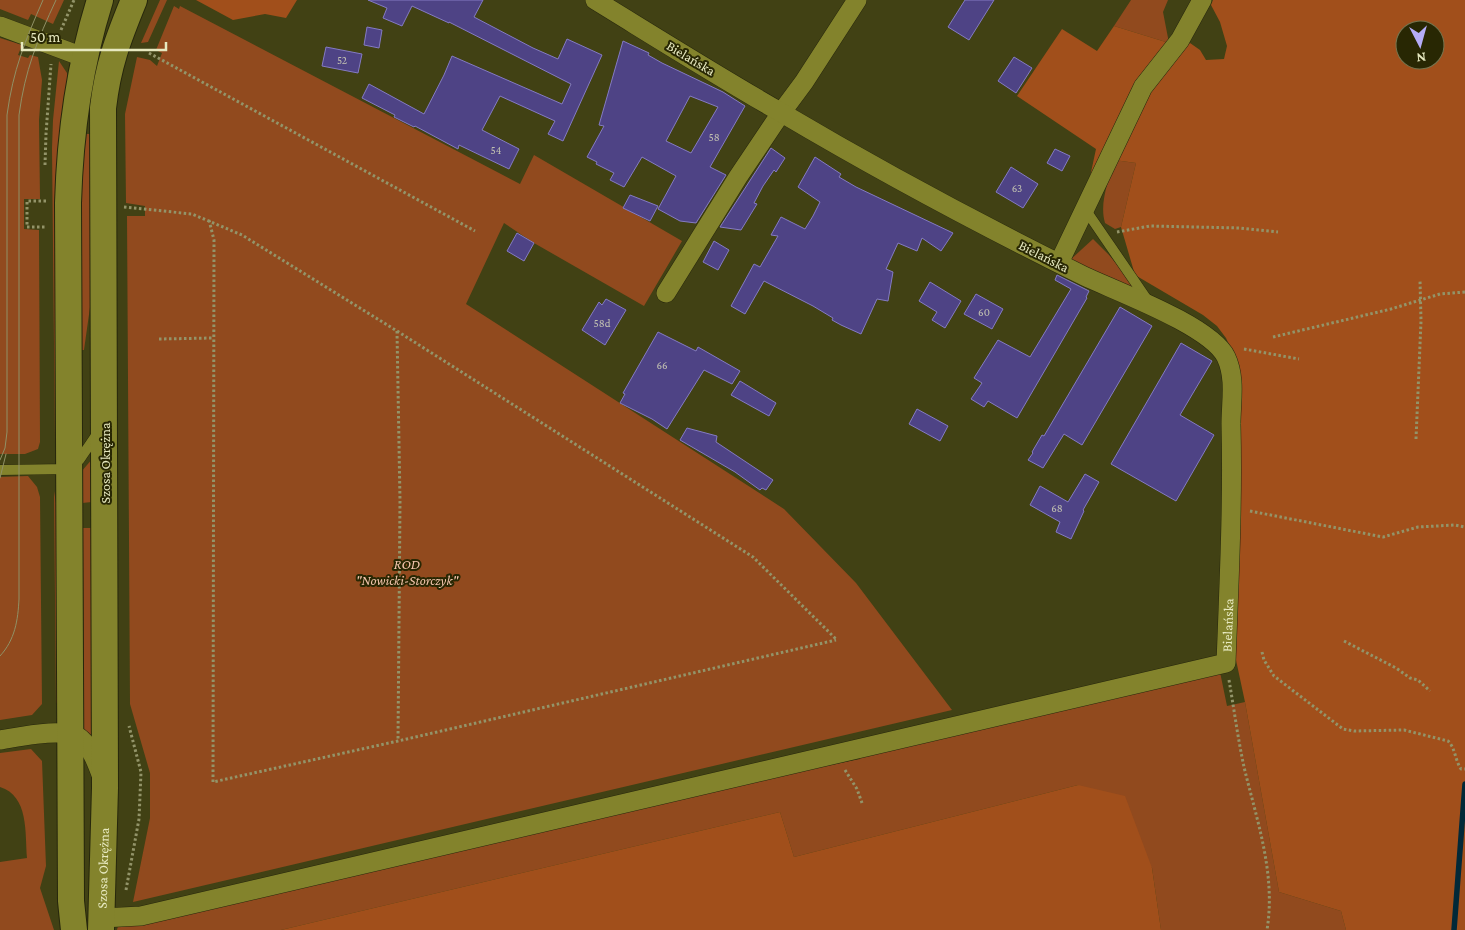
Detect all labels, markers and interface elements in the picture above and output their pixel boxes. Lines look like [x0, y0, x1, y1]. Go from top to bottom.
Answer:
scale bar [22, 20, 166, 52]
north arrow [1395, 20, 1445, 70]
text: 50 m [30, 29, 60, 45]
street label: Bielańska [664, 37, 719, 79]
text: N [1415, 49, 1427, 66]
house number: 52 [337, 54, 347, 66]
house number: 58 [708, 131, 720, 143]
house number: 54 [491, 144, 502, 156]
house number: 63 [1012, 182, 1022, 194]
street label: Bielańska [1016, 237, 1072, 276]
house number: 60 [978, 306, 990, 318]
house number: 58d [594, 317, 611, 329]
house number: 66 [656, 359, 668, 371]
street label: Szosa Okrężna [97, 422, 113, 503]
house number: 68 [1051, 502, 1063, 514]
park label: ROD "Nowicki-Storczyk" [356, 556, 460, 588]
street label: Bielańska [1218, 597, 1237, 652]
street label: Szosa Okrężna [94, 827, 112, 909]

